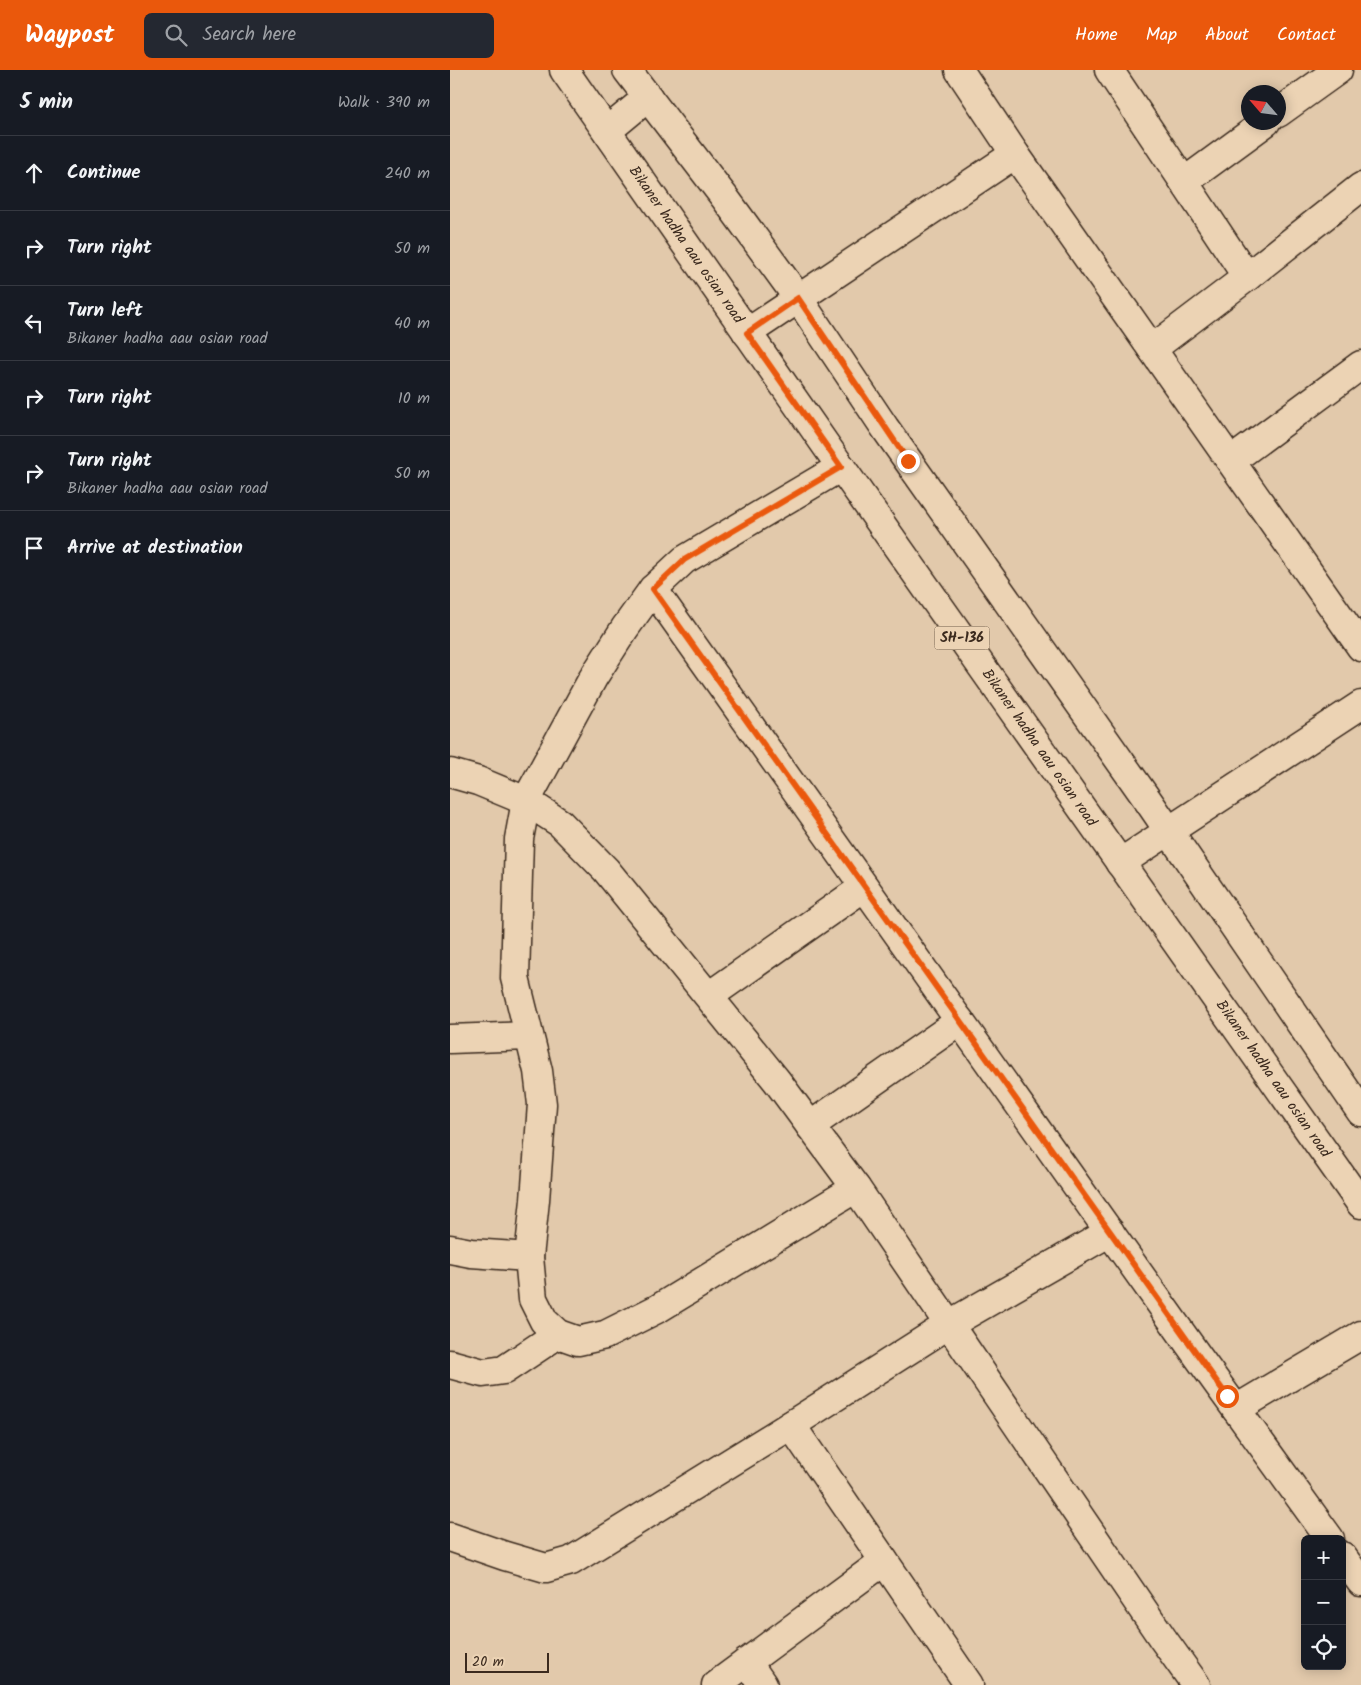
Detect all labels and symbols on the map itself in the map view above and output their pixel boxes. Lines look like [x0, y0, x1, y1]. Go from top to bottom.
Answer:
north arrow [1241, 85, 1286, 130]
street label: Bikaner hadha aau osian road [622, 161, 750, 329]
route end [897, 450, 920, 473]
road number: SH-136 [934, 626, 990, 650]
street label: Bikaner hadha aau osian road [975, 664, 1103, 832]
street label: Bikaner hadha aau osian road [1209, 995, 1337, 1163]
route start [1216, 1385, 1239, 1408]
scale bar [465, 1650, 549, 1673]

